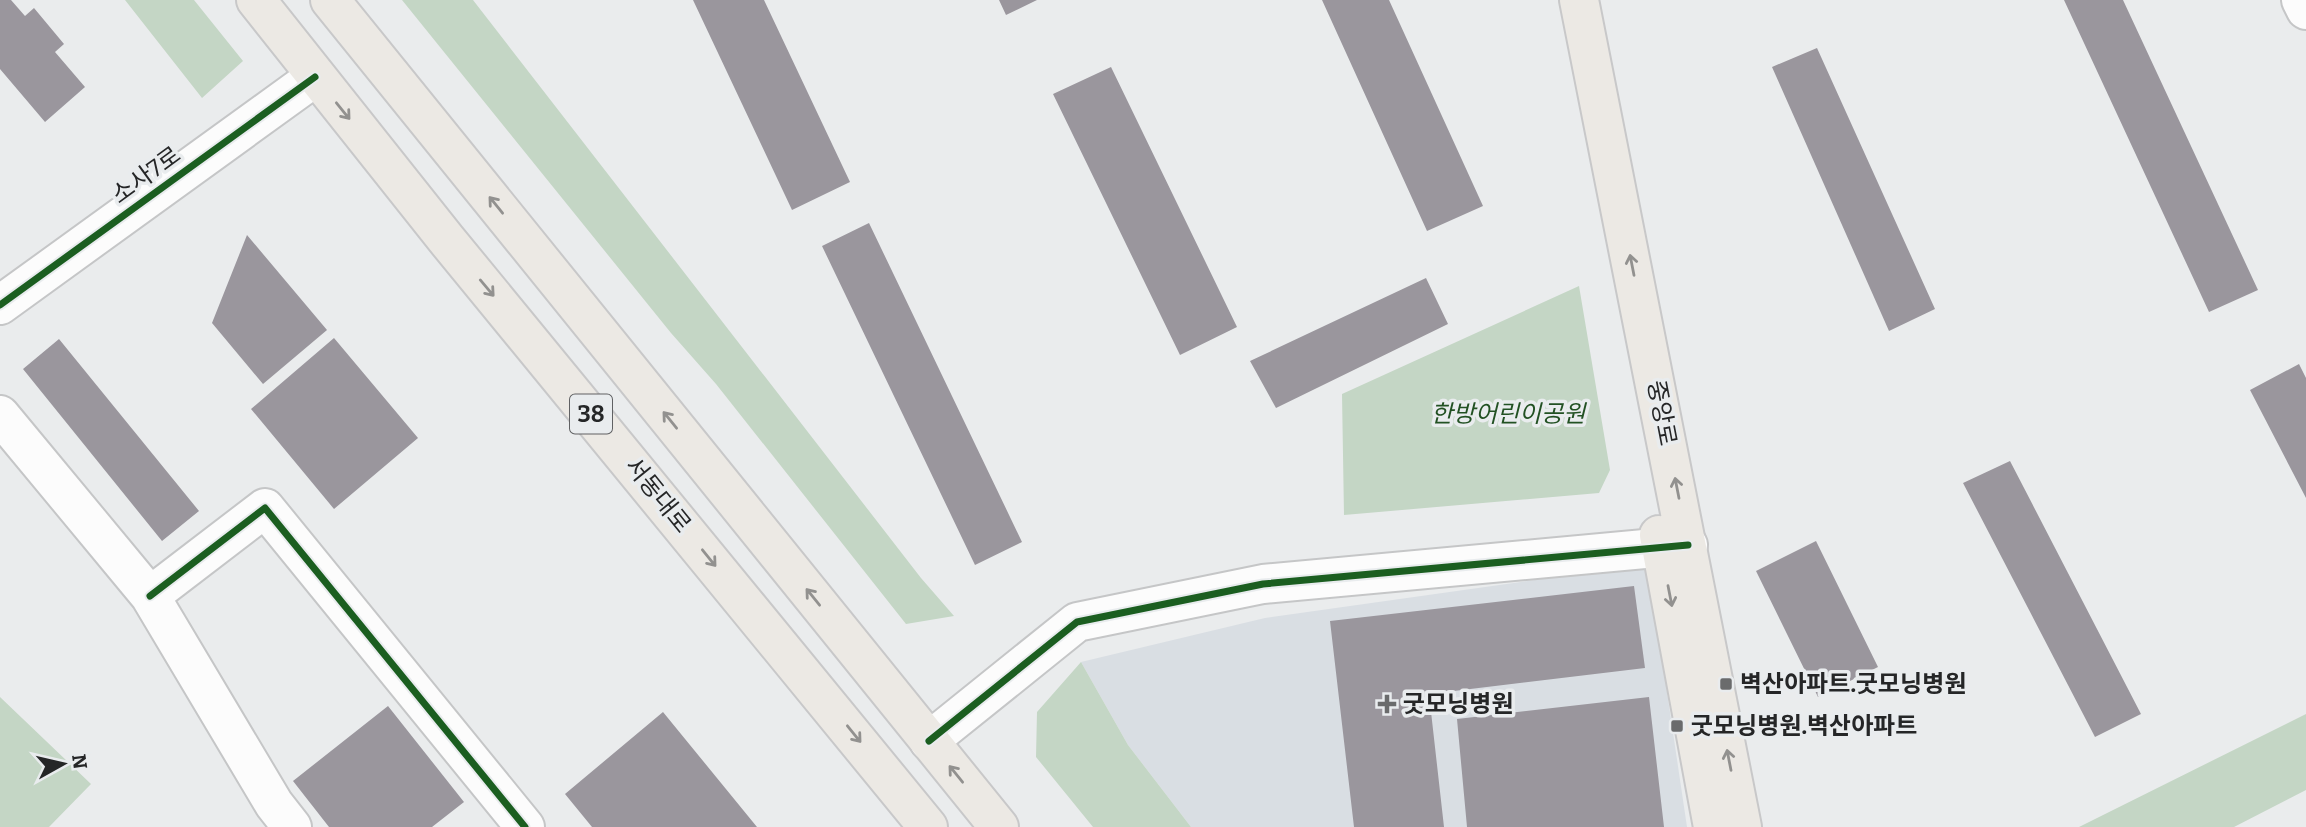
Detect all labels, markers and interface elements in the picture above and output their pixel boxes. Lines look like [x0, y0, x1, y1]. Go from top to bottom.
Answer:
one-way arrow [335, 102, 351, 120]
street label: 소사7로 [106, 141, 186, 209]
one-way arrow [489, 196, 504, 215]
one-way arrow [1625, 254, 1639, 277]
one-way arrow [478, 279, 494, 297]
street label: 중앙로 [1642, 378, 1682, 448]
road number: 38 [570, 394, 612, 434]
park label: 한방어린이공원 [1431, 400, 1587, 428]
one-way arrow [662, 412, 678, 430]
street label: 서동대로 [619, 452, 697, 538]
one-way arrow [1669, 477, 1683, 500]
one-way arrow [701, 549, 717, 567]
one-way arrow [1664, 584, 1678, 607]
one-way arrow [805, 588, 820, 607]
place label: 벽산아파트.굿모닝병원 [1740, 670, 1966, 698]
marker: 벽산아파트.굿모닝병원 [1718, 676, 1734, 692]
place label: 굿모닝병원 [1403, 690, 1513, 718]
marker: 굿모닝병원 [1377, 694, 1397, 714]
place label: 굿모닝병원.벽산아파트 [1691, 712, 1917, 740]
marker: 굿모닝병원.벽산아파트 [1669, 718, 1685, 734]
one-way arrow [846, 724, 861, 742]
north arrow [28, 729, 98, 799]
one-way arrow [1722, 749, 1735, 772]
text: N [67, 753, 92, 771]
one-way arrow [948, 765, 964, 783]

